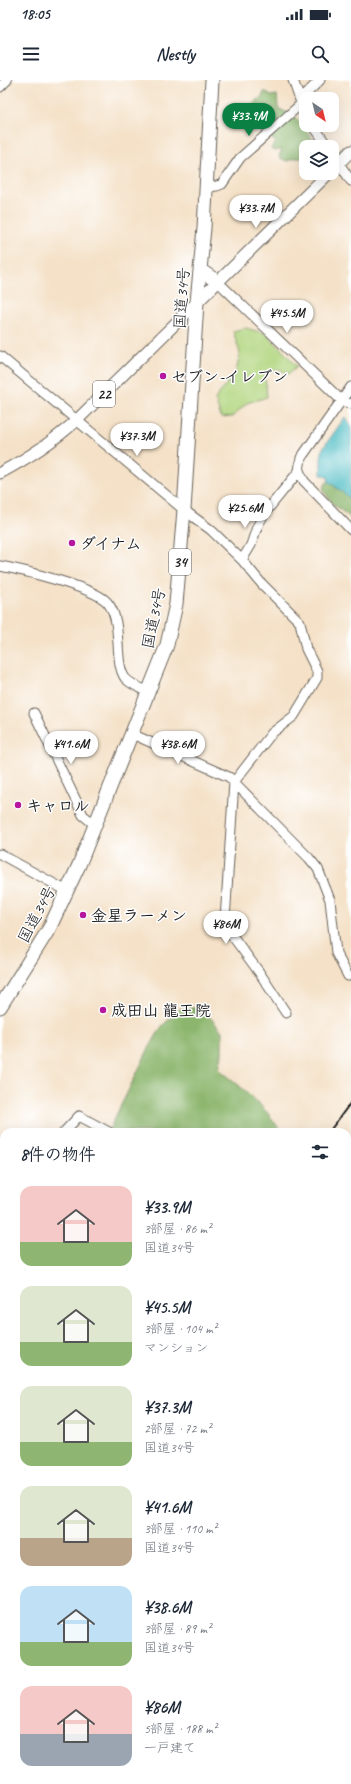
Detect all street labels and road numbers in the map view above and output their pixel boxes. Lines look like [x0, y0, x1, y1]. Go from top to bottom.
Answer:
street label: 国道34号 [170, 266, 194, 330]
road number: 22 [93, 381, 115, 407]
road number: 34 [169, 549, 191, 575]
street label: 国道34号 [138, 586, 170, 651]
street label: 国道34号 [13, 882, 60, 947]

